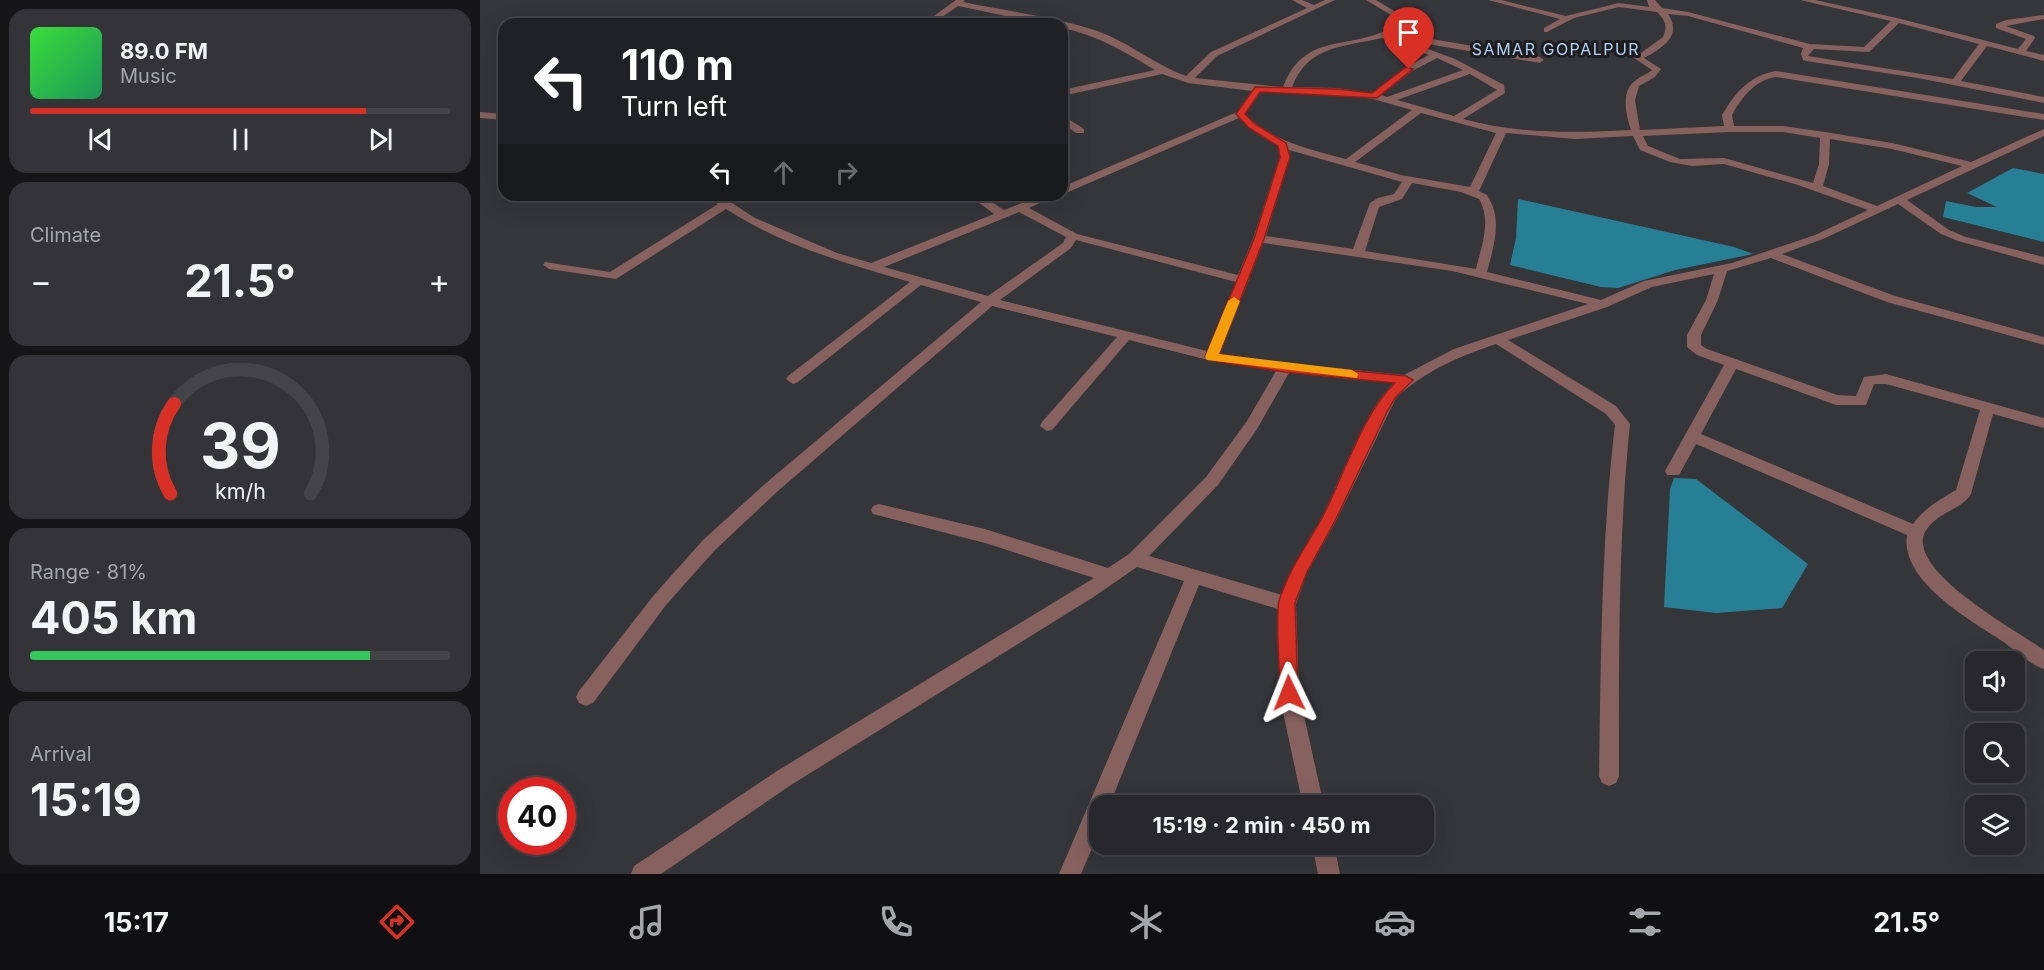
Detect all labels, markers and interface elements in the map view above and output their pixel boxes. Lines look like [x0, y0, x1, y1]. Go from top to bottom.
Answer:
pin [1383, 7, 1434, 69]
icon: arrive [1392, 16, 1425, 49]
text: 89.0 FM [120, 38, 208, 64]
text: 110 m [621, 39, 734, 90]
district label: SAMAR GOPALPUR [1472, 39, 1640, 59]
icon: left [522, 42, 600, 120]
text: Music [120, 64, 177, 88]
text: Turn left [621, 90, 727, 123]
icon: previous [84, 123, 117, 156]
icon: pause [224, 123, 257, 156]
icon: next [364, 123, 397, 156]
icon: left [704, 156, 737, 189]
icon: ahead [767, 156, 800, 189]
icon: right [830, 156, 863, 189]
text: Climate [30, 223, 101, 247]
text: 21.5° [184, 253, 296, 308]
text: − [30, 261, 52, 301]
text: + [428, 261, 450, 301]
text: 39 [200, 408, 280, 483]
text: km/h [215, 478, 265, 504]
text: Range · 81% [30, 560, 147, 584]
text: 405 km [30, 590, 197, 645]
map controls [1965, 651, 2025, 855]
button: sound [1965, 651, 2025, 711]
position arrow [1257, 661, 1321, 725]
button: search [1965, 723, 2025, 783]
text: Arrival [30, 742, 92, 766]
text: 15:19 [30, 772, 142, 827]
speed limit sign: 40 [498, 777, 576, 855]
button: layers [1965, 795, 2025, 855]
text: 15:19 · 2 min · 450 m [1152, 812, 1371, 838]
icon: directions [376, 901, 418, 943]
icon: music [626, 901, 668, 943]
icon: phone [875, 901, 917, 943]
icon: climate [1125, 901, 1167, 943]
icon: car [1374, 901, 1416, 943]
icon: filters [1624, 901, 1666, 943]
text: 15:17 [104, 906, 169, 939]
text: 21.5° [1873, 906, 1940, 939]

